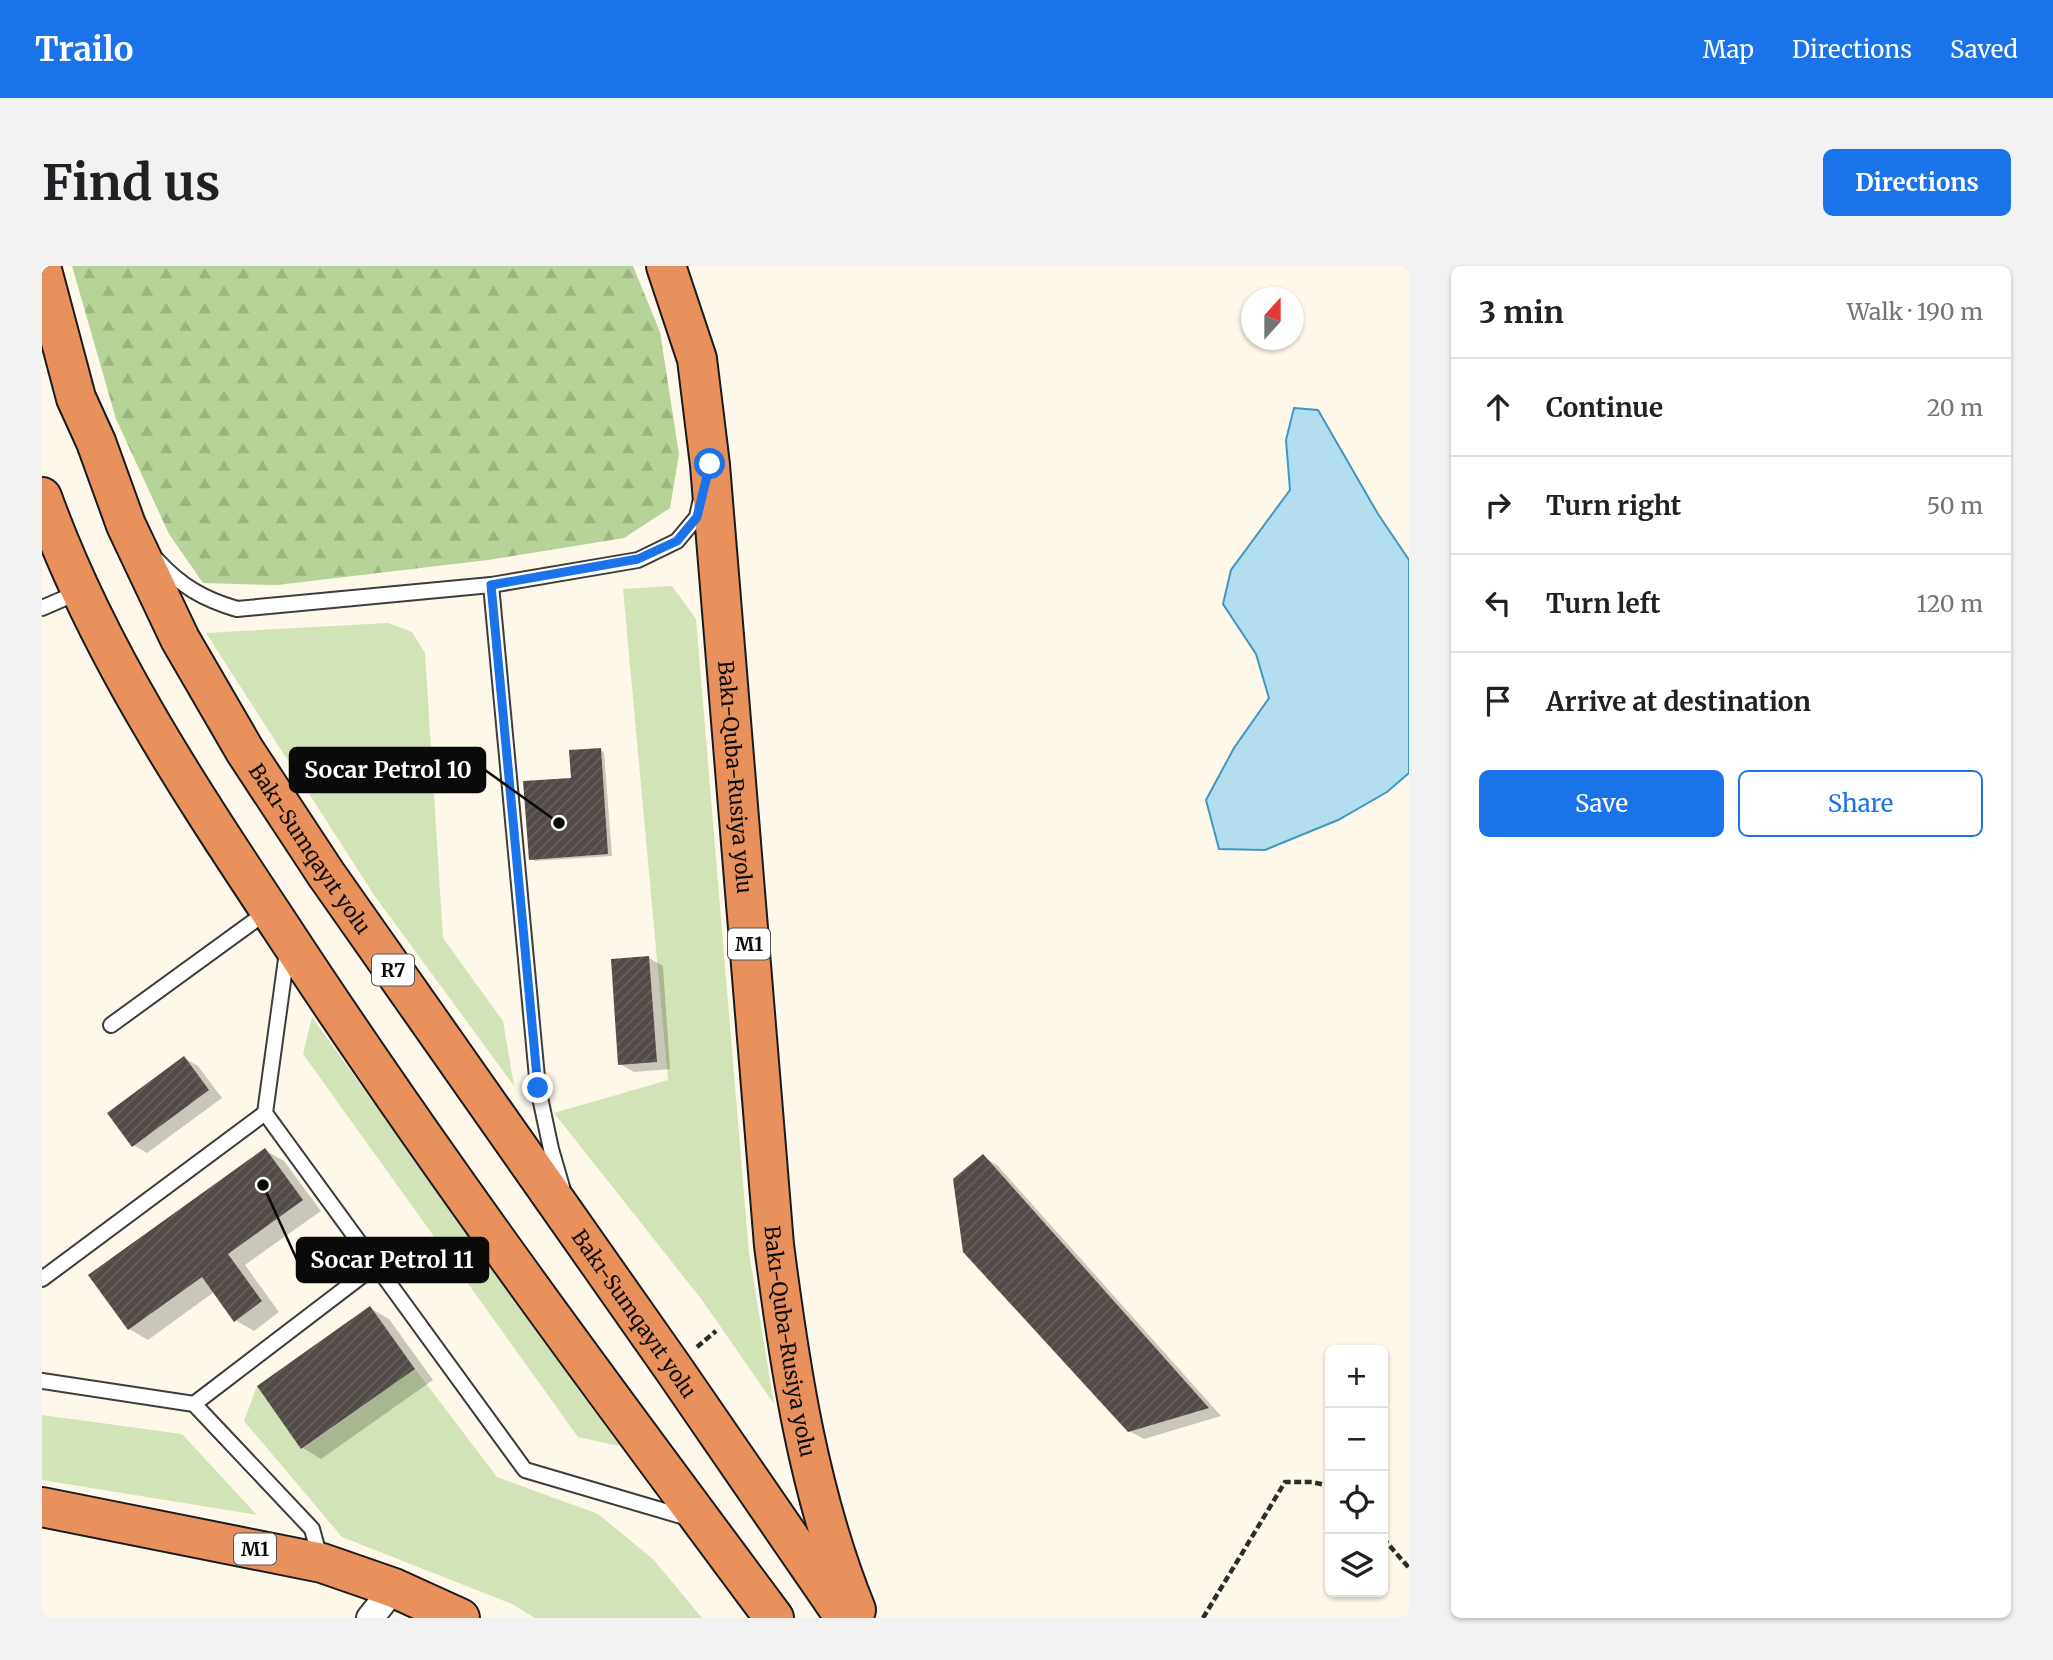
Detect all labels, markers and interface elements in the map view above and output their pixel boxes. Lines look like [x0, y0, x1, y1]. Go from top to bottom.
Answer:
text: Trailo [35, 29, 133, 70]
text: Map [1703, 34, 1754, 65]
text: Directions [1792, 34, 1912, 65]
text: Saved [1950, 34, 2018, 65]
button: Directions [1823, 149, 2011, 216]
text: Find us [42, 152, 220, 213]
north arrow [1241, 287, 1304, 350]
text: 3 min [1479, 293, 1564, 331]
text: Walk · 190 m [1847, 297, 1983, 326]
icon: ahead [1479, 388, 1517, 426]
text: Continue [1546, 391, 1663, 424]
text: 20 m [1927, 393, 1983, 422]
route start [694, 448, 725, 479]
icon: right [1479, 486, 1517, 524]
text: Turn right [1546, 489, 1681, 522]
text: 50 m [1927, 491, 1983, 520]
icon: left [1479, 584, 1517, 622]
text: Turn left [1546, 587, 1660, 620]
text: 120 m [1917, 589, 1983, 618]
street label: Bakı-Quba-Rusiya yolu [713, 659, 759, 895]
icon: arrive [1479, 682, 1517, 720]
text: Arrive at destination [1546, 685, 1811, 718]
callout: Socar Petrol 10 [290, 748, 485, 792]
text: Socar Petrol 10 [304, 755, 472, 784]
street label: Bakı-Sumqayıt yolu [243, 758, 377, 939]
button: Save [1479, 770, 1724, 837]
button: Share [1738, 770, 1983, 837]
road number: M1 [728, 929, 770, 960]
road number: R7 [372, 954, 414, 986]
route end [522, 1072, 553, 1103]
street label: Bakı-Sumqayıt yolu [566, 1224, 703, 1403]
street label: Bakı-Quba-Rusiya yolu [759, 1225, 822, 1459]
callout: Socar Petrol 11 [297, 1238, 488, 1282]
text: Socar Petrol 11 [310, 1245, 474, 1274]
map controls [1325, 1345, 1388, 1597]
button: + [1325, 1345, 1388, 1408]
button: − [1325, 1408, 1388, 1471]
button: locate [1325, 1471, 1388, 1534]
road number: M1 [234, 1534, 276, 1564]
button: layers [1325, 1534, 1388, 1597]

